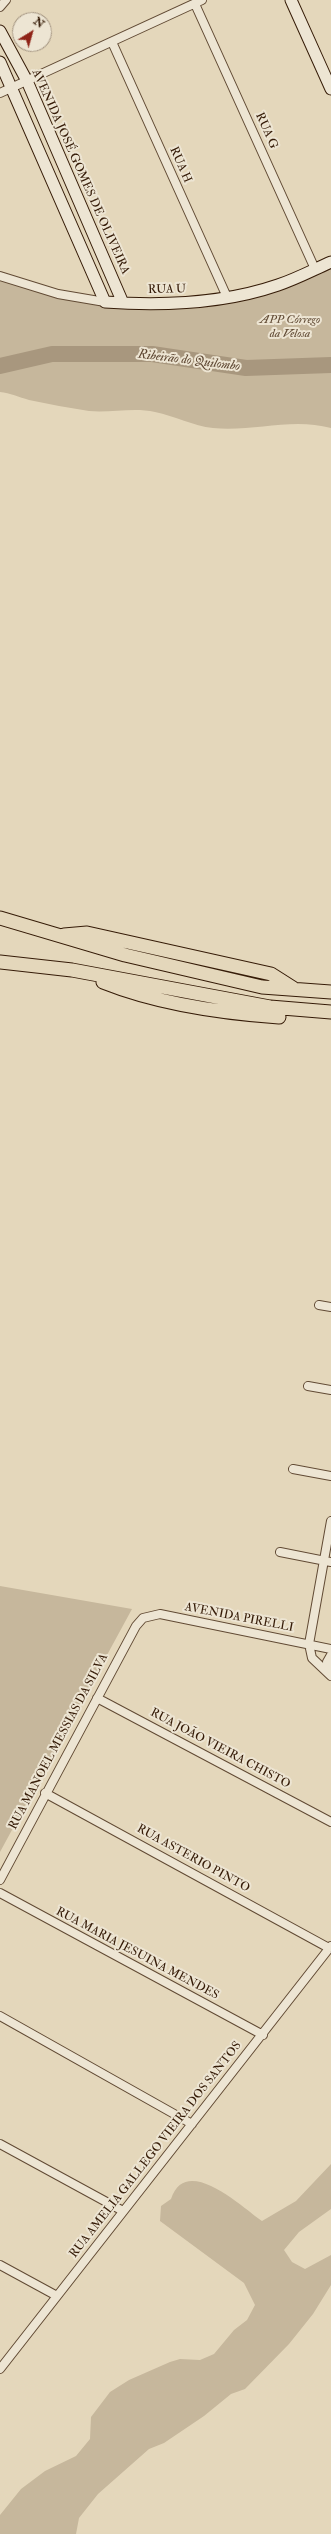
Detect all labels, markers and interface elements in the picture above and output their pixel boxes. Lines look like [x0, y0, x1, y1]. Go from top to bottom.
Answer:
north arrow [12, 12, 52, 52]
text: N [31, 15, 47, 31]
street label: AVENIDA JOSÉ GOMES DE OLIVEIRA [28, 67, 132, 277]
street label: RUA G [252, 111, 280, 151]
street label: RUA H [166, 145, 194, 185]
street label: RUA U [148, 282, 186, 298]
park label: APP Córrego da Velosa [260, 313, 320, 341]
water label: Ribeirão do Quilombo [137, 347, 241, 375]
street label: AVENIDA PIRELLI [183, 1600, 295, 1636]
street label: RUA MANOEL MESSIAS DA SILVA [6, 1652, 112, 1832]
street label: RUA JOÃO VIEIRA CHISTO [147, 1706, 293, 1792]
street label: RUA ASTERIO PINTO [134, 1822, 252, 1896]
street label: RUA MARIA JESUINA MENDES [53, 1905, 221, 2003]
street label: RUA AMELIA GALLEGO VIEIRA DOS SANTOS [67, 2039, 245, 2261]

